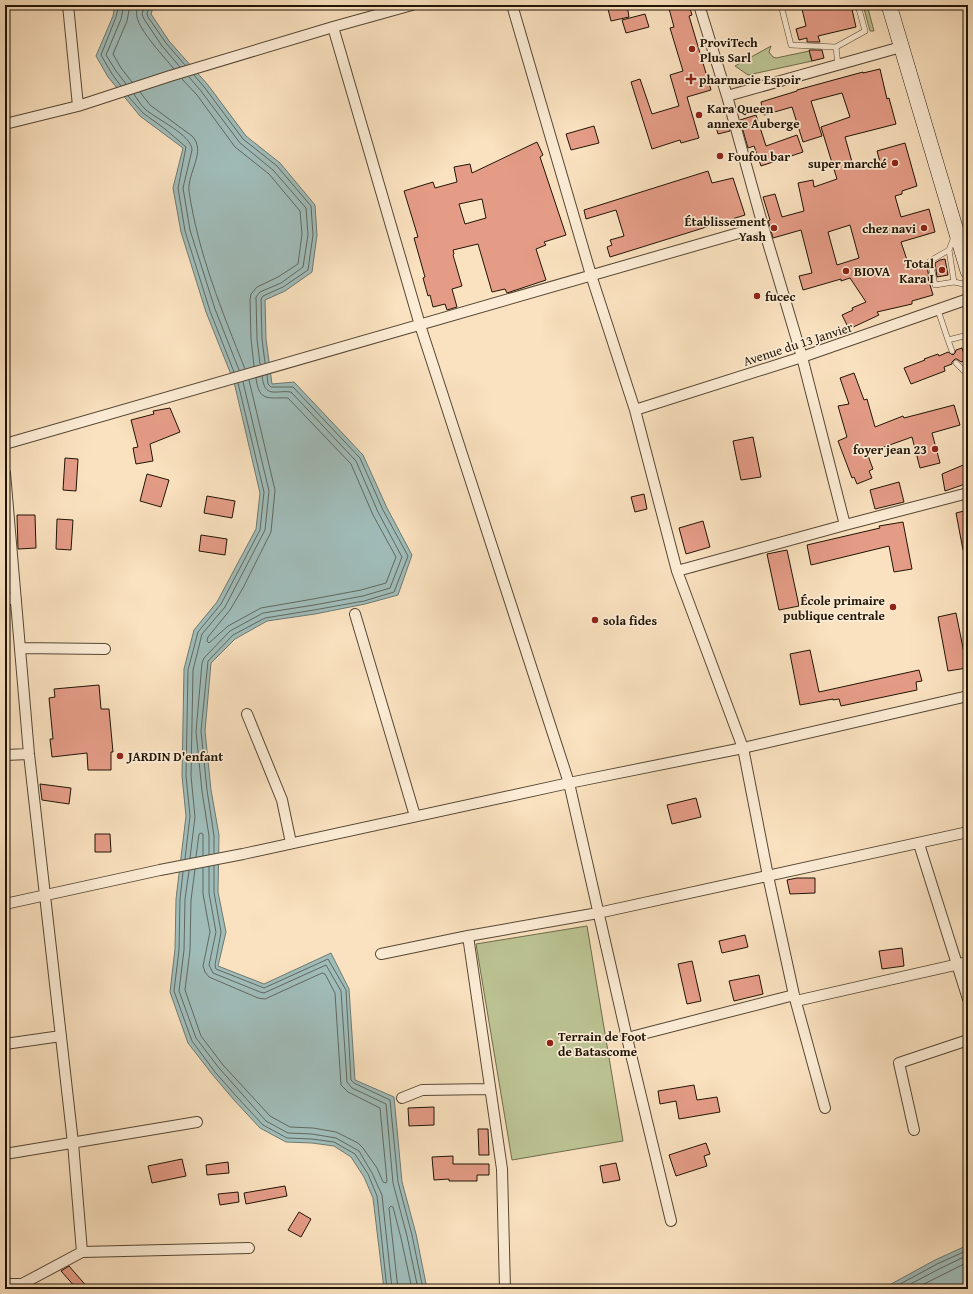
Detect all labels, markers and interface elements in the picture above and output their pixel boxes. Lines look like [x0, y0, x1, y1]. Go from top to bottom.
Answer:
place label: ProviTech Plus Sarl [700, 33, 758, 67]
marker: ProviTech Plus Sarl [687, 44, 697, 54]
place label: pharmacie Espoir [699, 70, 801, 89]
marker: pharmacie Espoir [686, 74, 696, 84]
place label: Kara Queen annexe Auberge [707, 99, 800, 133]
marker: Kara Queen annexe Auberge [694, 110, 704, 120]
place label: Foufou bar [728, 147, 790, 166]
marker: Foufou bar [715, 151, 725, 161]
place label: super marché [808, 154, 887, 173]
marker: super marché [890, 158, 900, 168]
place label: Établissement Yash [685, 212, 766, 246]
place label: chez navi [862, 219, 916, 238]
marker: Établissement Yash [769, 223, 779, 233]
marker: chez navi [919, 223, 929, 233]
place label: Total Kara I [899, 254, 934, 288]
place label: BIOVA [854, 262, 891, 281]
marker: Total Kara I [937, 265, 947, 275]
marker: BIOVA [841, 266, 851, 276]
place label: fucec [765, 287, 795, 306]
marker: fucec [752, 291, 762, 301]
street label: Avenue du 13 Janvier [741, 317, 856, 371]
place label: foyer jean 23 [853, 440, 927, 459]
marker: foyer jean 23 [930, 444, 940, 454]
place label: École primaire publique centrale [783, 591, 885, 625]
marker: École primaire publique centrale [888, 602, 898, 612]
place label: sola fides [603, 611, 657, 630]
marker: sola fides [590, 615, 600, 625]
place label: JARDIN D'enfant [126, 747, 223, 766]
marker: JARDIN D'enfant [115, 751, 125, 761]
place label: Terrain de Foot de Batascome [558, 1027, 646, 1061]
marker: Terrain de Foot de Batascome [545, 1038, 555, 1048]

